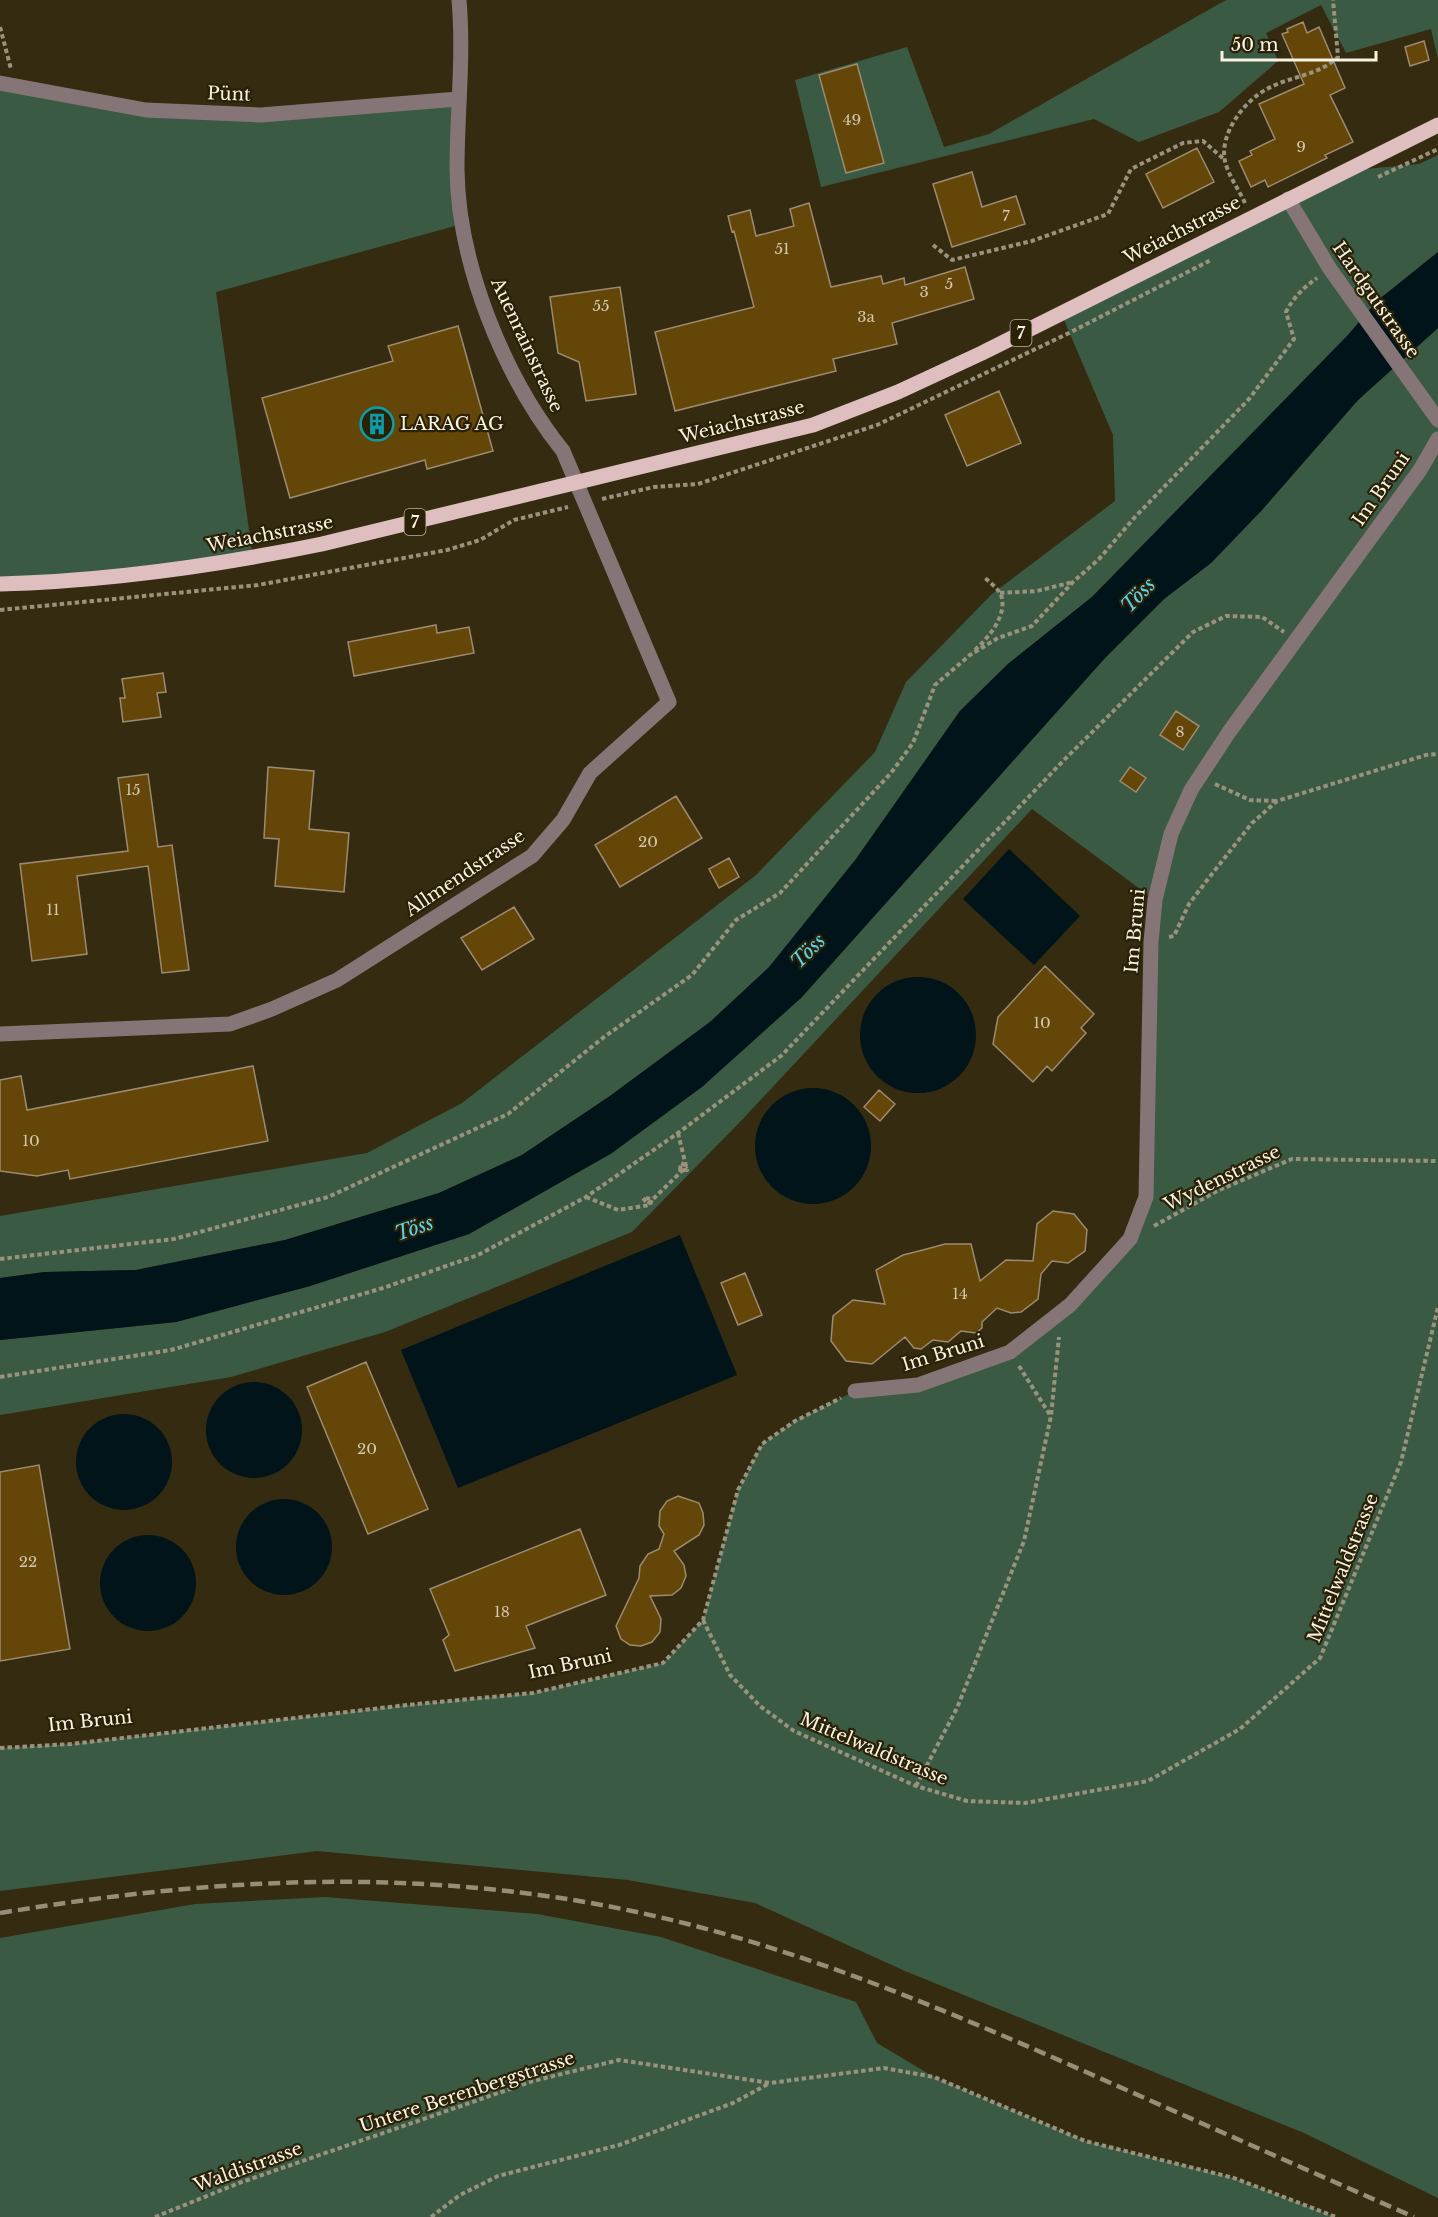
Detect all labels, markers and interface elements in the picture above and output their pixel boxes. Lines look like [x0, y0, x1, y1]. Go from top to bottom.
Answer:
scale bar [1222, 24, 1376, 62]
text: 50 m [1231, 34, 1279, 56]
street label: Pünt [207, 82, 251, 106]
house number: 49 [843, 110, 861, 129]
house number: 9 [1296, 137, 1306, 156]
street label: Weiachstrasse [1119, 191, 1244, 269]
house number: 7 [1002, 206, 1010, 225]
street label: Hardgutstrasse [1328, 238, 1424, 362]
house number: 51 [774, 239, 790, 258]
street label: Auenrainstrasse [486, 273, 568, 416]
house number: 5 [945, 274, 953, 293]
house number: 3 [919, 282, 929, 301]
house number: 55 [592, 296, 610, 315]
house number: 3a [857, 307, 875, 326]
road number: 7 [1010, 320, 1032, 346]
street label: Weiachstrasse [676, 396, 807, 448]
building icon: LARAG AG [359, 406, 395, 442]
place label: LARAG AG [400, 413, 504, 435]
street label: Im Bruni [1348, 448, 1414, 530]
road number: 7 [404, 509, 426, 535]
street label: Weiachstrasse [204, 511, 335, 557]
water label: Töss [1116, 572, 1161, 617]
house number: 8 [1175, 722, 1185, 741]
house number: 15 [125, 780, 141, 799]
street label: Allmendstrasse [400, 825, 529, 922]
house number: 20 [638, 832, 658, 851]
street label: Im Bruni [1120, 888, 1150, 974]
house number: 11 [46, 900, 60, 919]
water label: Töss [786, 928, 831, 973]
house number: 10 [1033, 1013, 1051, 1032]
house number: 10 [22, 1131, 40, 1150]
street label: Wydenstrasse [1159, 1140, 1284, 1216]
water label: Töss [392, 1210, 437, 1246]
house number: 14 [952, 1284, 968, 1303]
street label: Im Bruni [899, 1330, 987, 1376]
house number: 20 [357, 1439, 377, 1458]
street label: Mittelwaldstrasse [1303, 1490, 1383, 1646]
house number: 22 [19, 1552, 37, 1571]
house number: 18 [494, 1602, 510, 1621]
street label: Im Bruni [526, 1644, 614, 1684]
street label: Im Bruni [47, 1706, 133, 1736]
street label: Mittelwaldstrasse [797, 1708, 951, 1790]
street label: Untere Berenbergstrasse [357, 2047, 577, 2137]
street label: Waldistrasse [190, 2137, 305, 2197]

